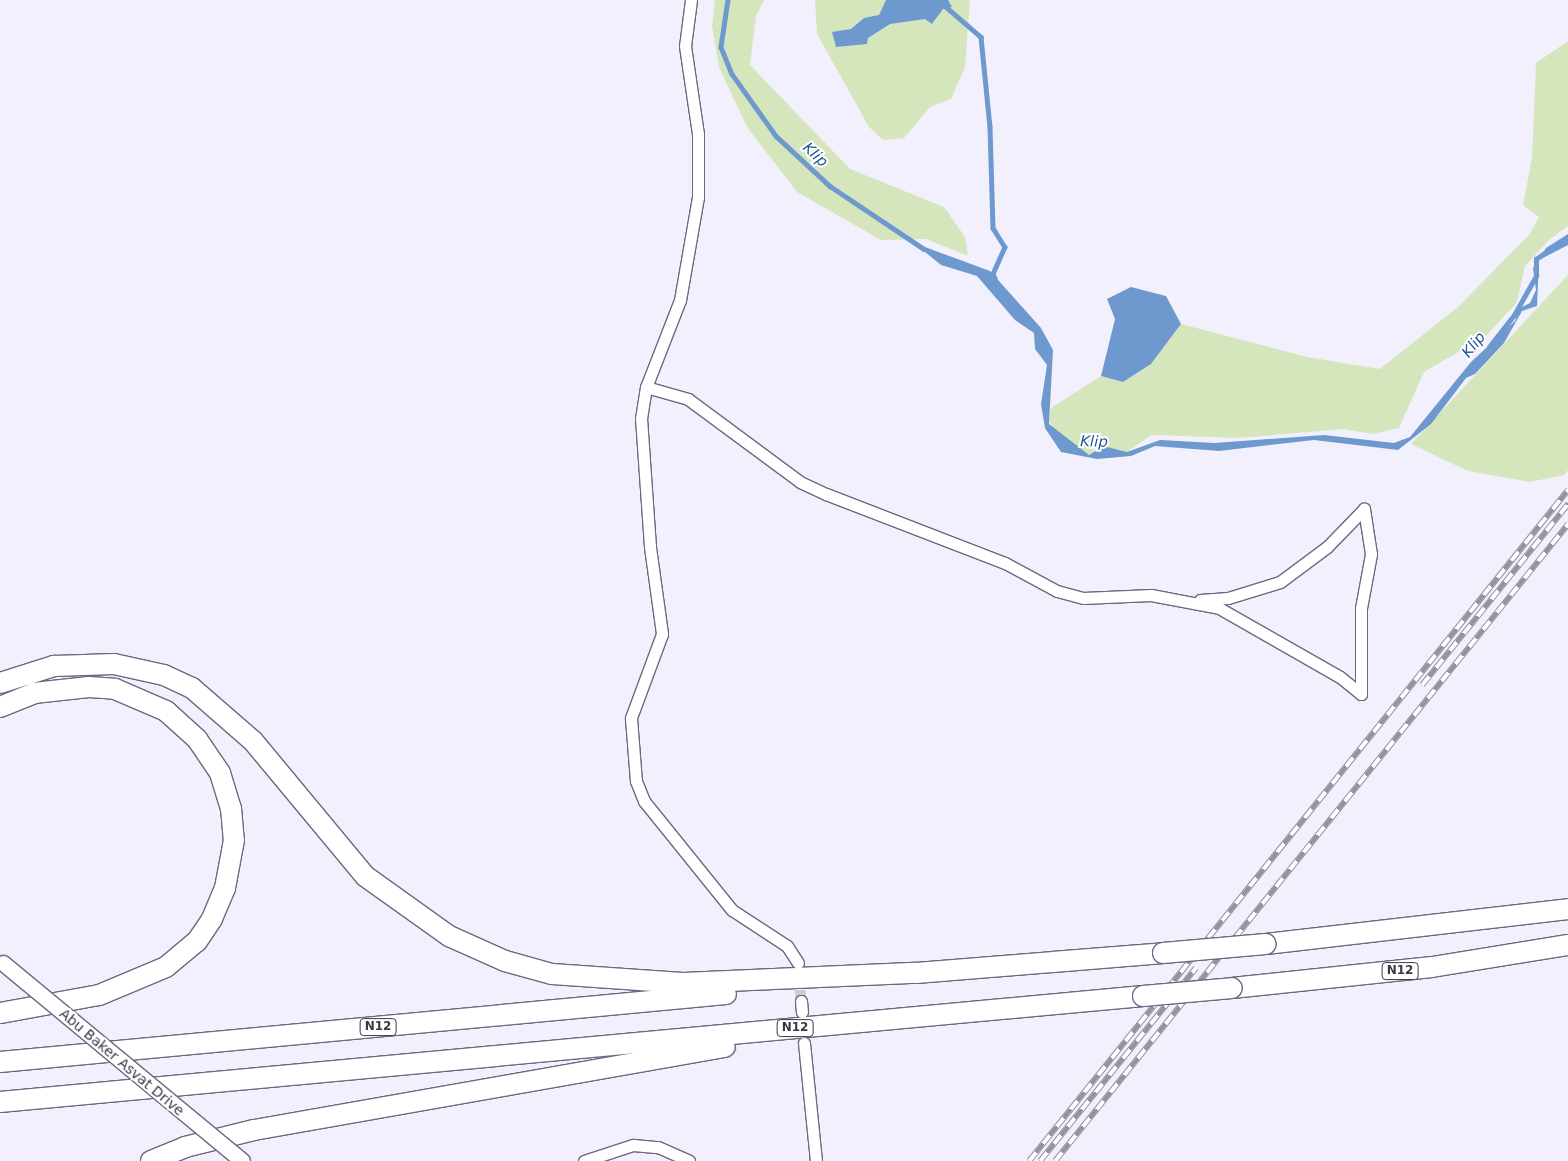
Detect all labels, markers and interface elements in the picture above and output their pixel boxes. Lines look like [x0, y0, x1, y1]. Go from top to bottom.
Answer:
water label: Klip [799, 139, 831, 171]
water label: Klip [1458, 329, 1490, 361]
water label: Klip [1080, 433, 1108, 451]
road number: N12 [1381, 961, 1419, 980]
street label: Abu Baker Asvat Drive [56, 1005, 188, 1119]
road number: N12 [359, 1018, 397, 1036]
road number: N12 [776, 1018, 814, 1038]

